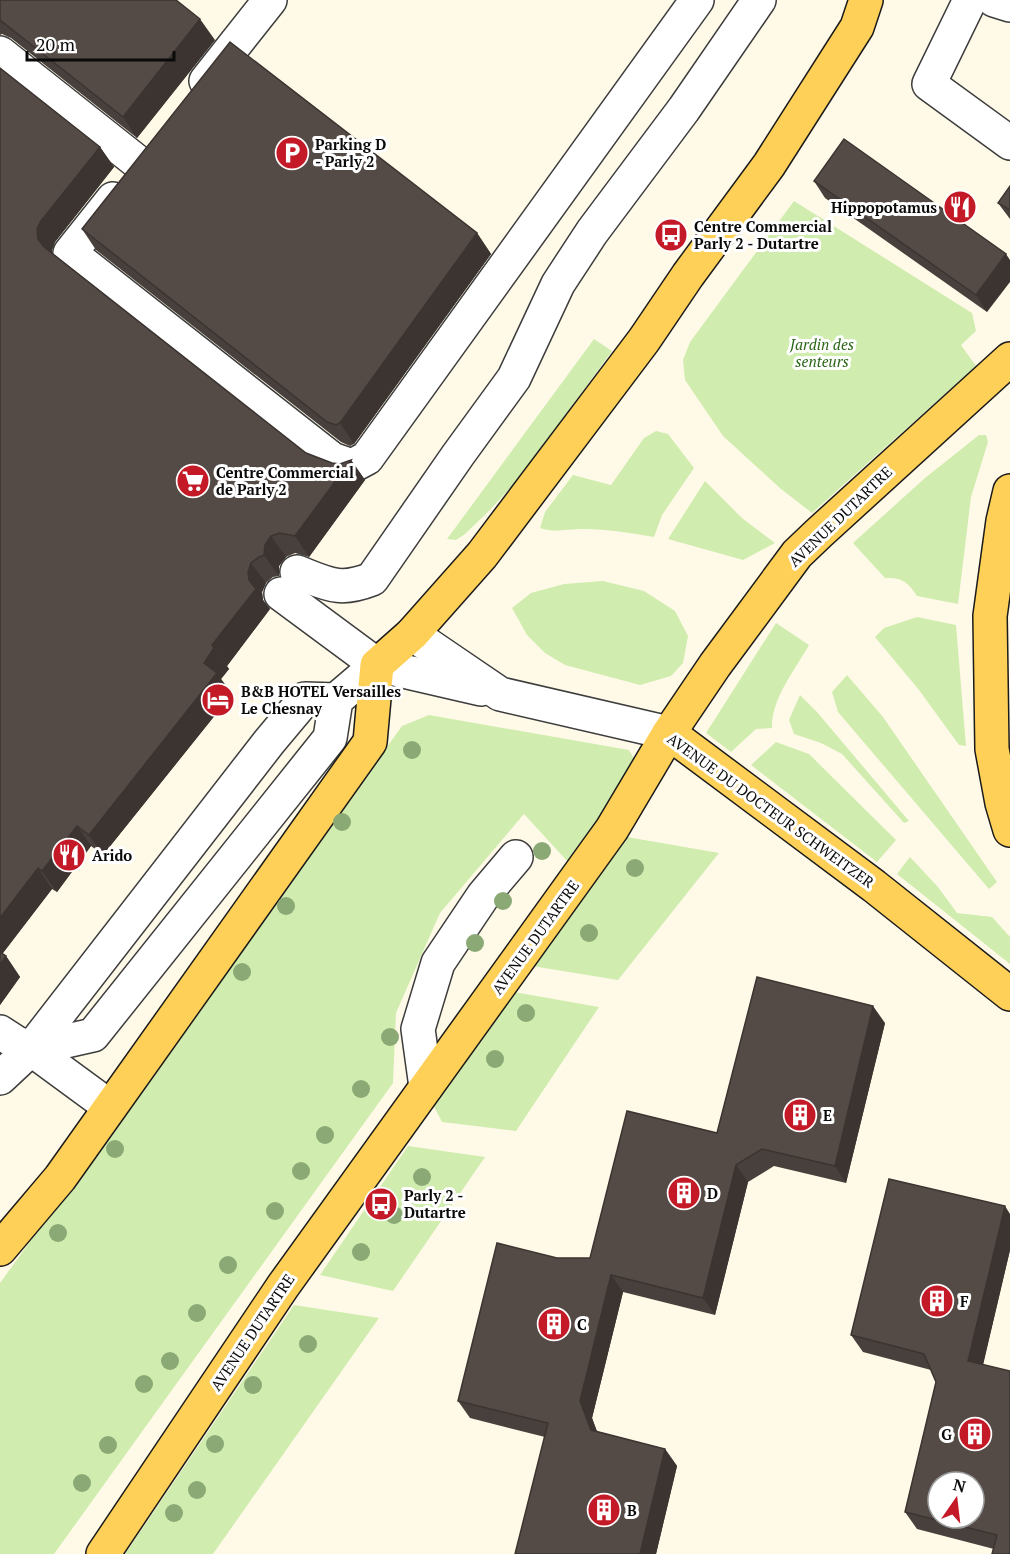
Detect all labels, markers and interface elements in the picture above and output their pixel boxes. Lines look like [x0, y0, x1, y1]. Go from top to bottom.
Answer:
scale bar [27, 24, 174, 62]
text: 20 m [36, 32, 76, 56]
place label: Parking D - Parly 2 [315, 134, 386, 171]
parking icon: Parking D - Parly 2 [274, 135, 310, 171]
restaurant icon: Hippopotamus [942, 189, 978, 225]
place label: Hippopotamus [831, 197, 937, 217]
place label: Centre Commercial Parly 2 - Dutartre [694, 216, 832, 253]
bus stop icon: Centre Commercial Parly 2 - Dutartre [653, 217, 689, 253]
park label: Jardin des senteurs [789, 334, 854, 371]
street label: AVENUE DUTARTRE [784, 461, 896, 571]
place label: Centre Commercial de Parly 2 [216, 462, 354, 499]
supermarket icon: Centre Commercial de Parly 2 [175, 463, 211, 499]
place label: B&B HOTEL Versailles Le Chesnay [241, 681, 401, 718]
hotel icon: B&B HOTEL Versailles Le Chesnay [200, 682, 236, 718]
street label: AVENUE DU DOCTEUR SCHWEITZER [664, 728, 879, 892]
restaurant icon: Arido [51, 837, 87, 873]
place label: Arido [92, 845, 132, 865]
street label: AVENUE DUTARTRE [487, 876, 583, 998]
building icon: E [782, 1097, 818, 1133]
place label: E [823, 1105, 832, 1125]
building icon: D [666, 1175, 702, 1211]
place label: D [707, 1183, 718, 1203]
place label: Parly 2 - Dutartre [404, 1185, 466, 1222]
bus stop icon: Parly 2 - Dutartre [363, 1186, 399, 1222]
street label: AVENUE DUTARTRE [206, 1270, 298, 1394]
building icon: F [919, 1283, 955, 1319]
place label: F [960, 1291, 969, 1311]
building icon: C [536, 1306, 572, 1342]
place label: C [577, 1314, 587, 1334]
building icon: G [957, 1416, 993, 1452]
place label: G [941, 1424, 952, 1444]
north arrow [926, 1470, 986, 1530]
text: N [951, 1473, 968, 1498]
building icon: B [586, 1492, 622, 1528]
place label: B [627, 1500, 637, 1520]

